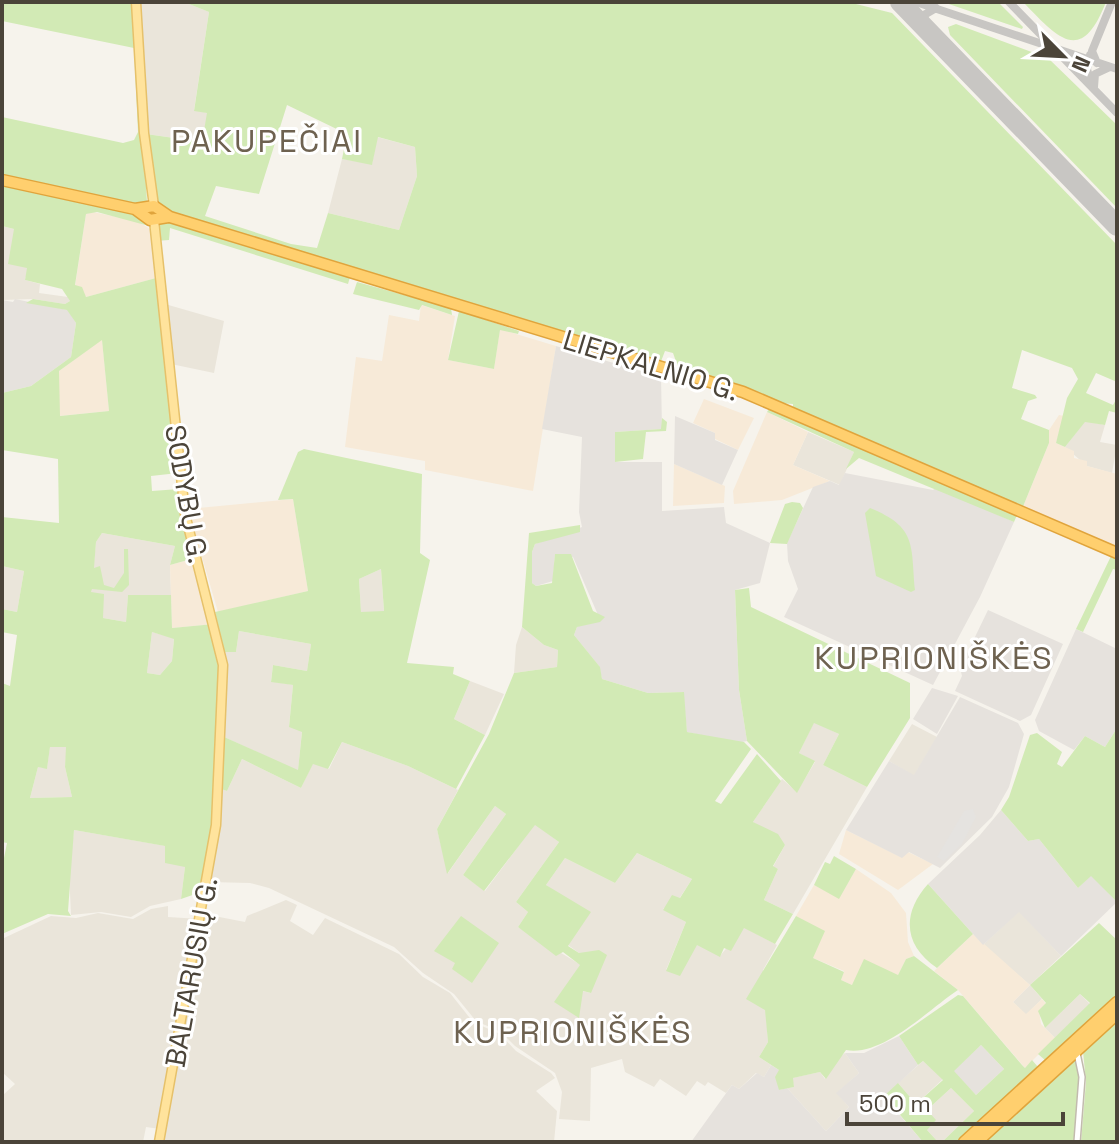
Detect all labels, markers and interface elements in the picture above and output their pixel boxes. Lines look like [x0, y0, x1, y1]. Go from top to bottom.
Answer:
north arrow [1023, 16, 1103, 96]
text: N [1065, 52, 1097, 77]
district label: PAKUPEČIAI [171, 121, 363, 161]
street label: LIEPKALNIO G. [559, 321, 743, 409]
street label: SODYBŲ G. [157, 422, 217, 566]
district label: KUPRIONIŠKĖS [814, 638, 1054, 678]
street label: BALTARUSIŲ G. [157, 874, 225, 1070]
district label: KUPRIONIŠKĖS [453, 1012, 693, 1052]
scale bar [847, 1076, 1063, 1126]
text: 500 m [859, 1088, 931, 1119]

